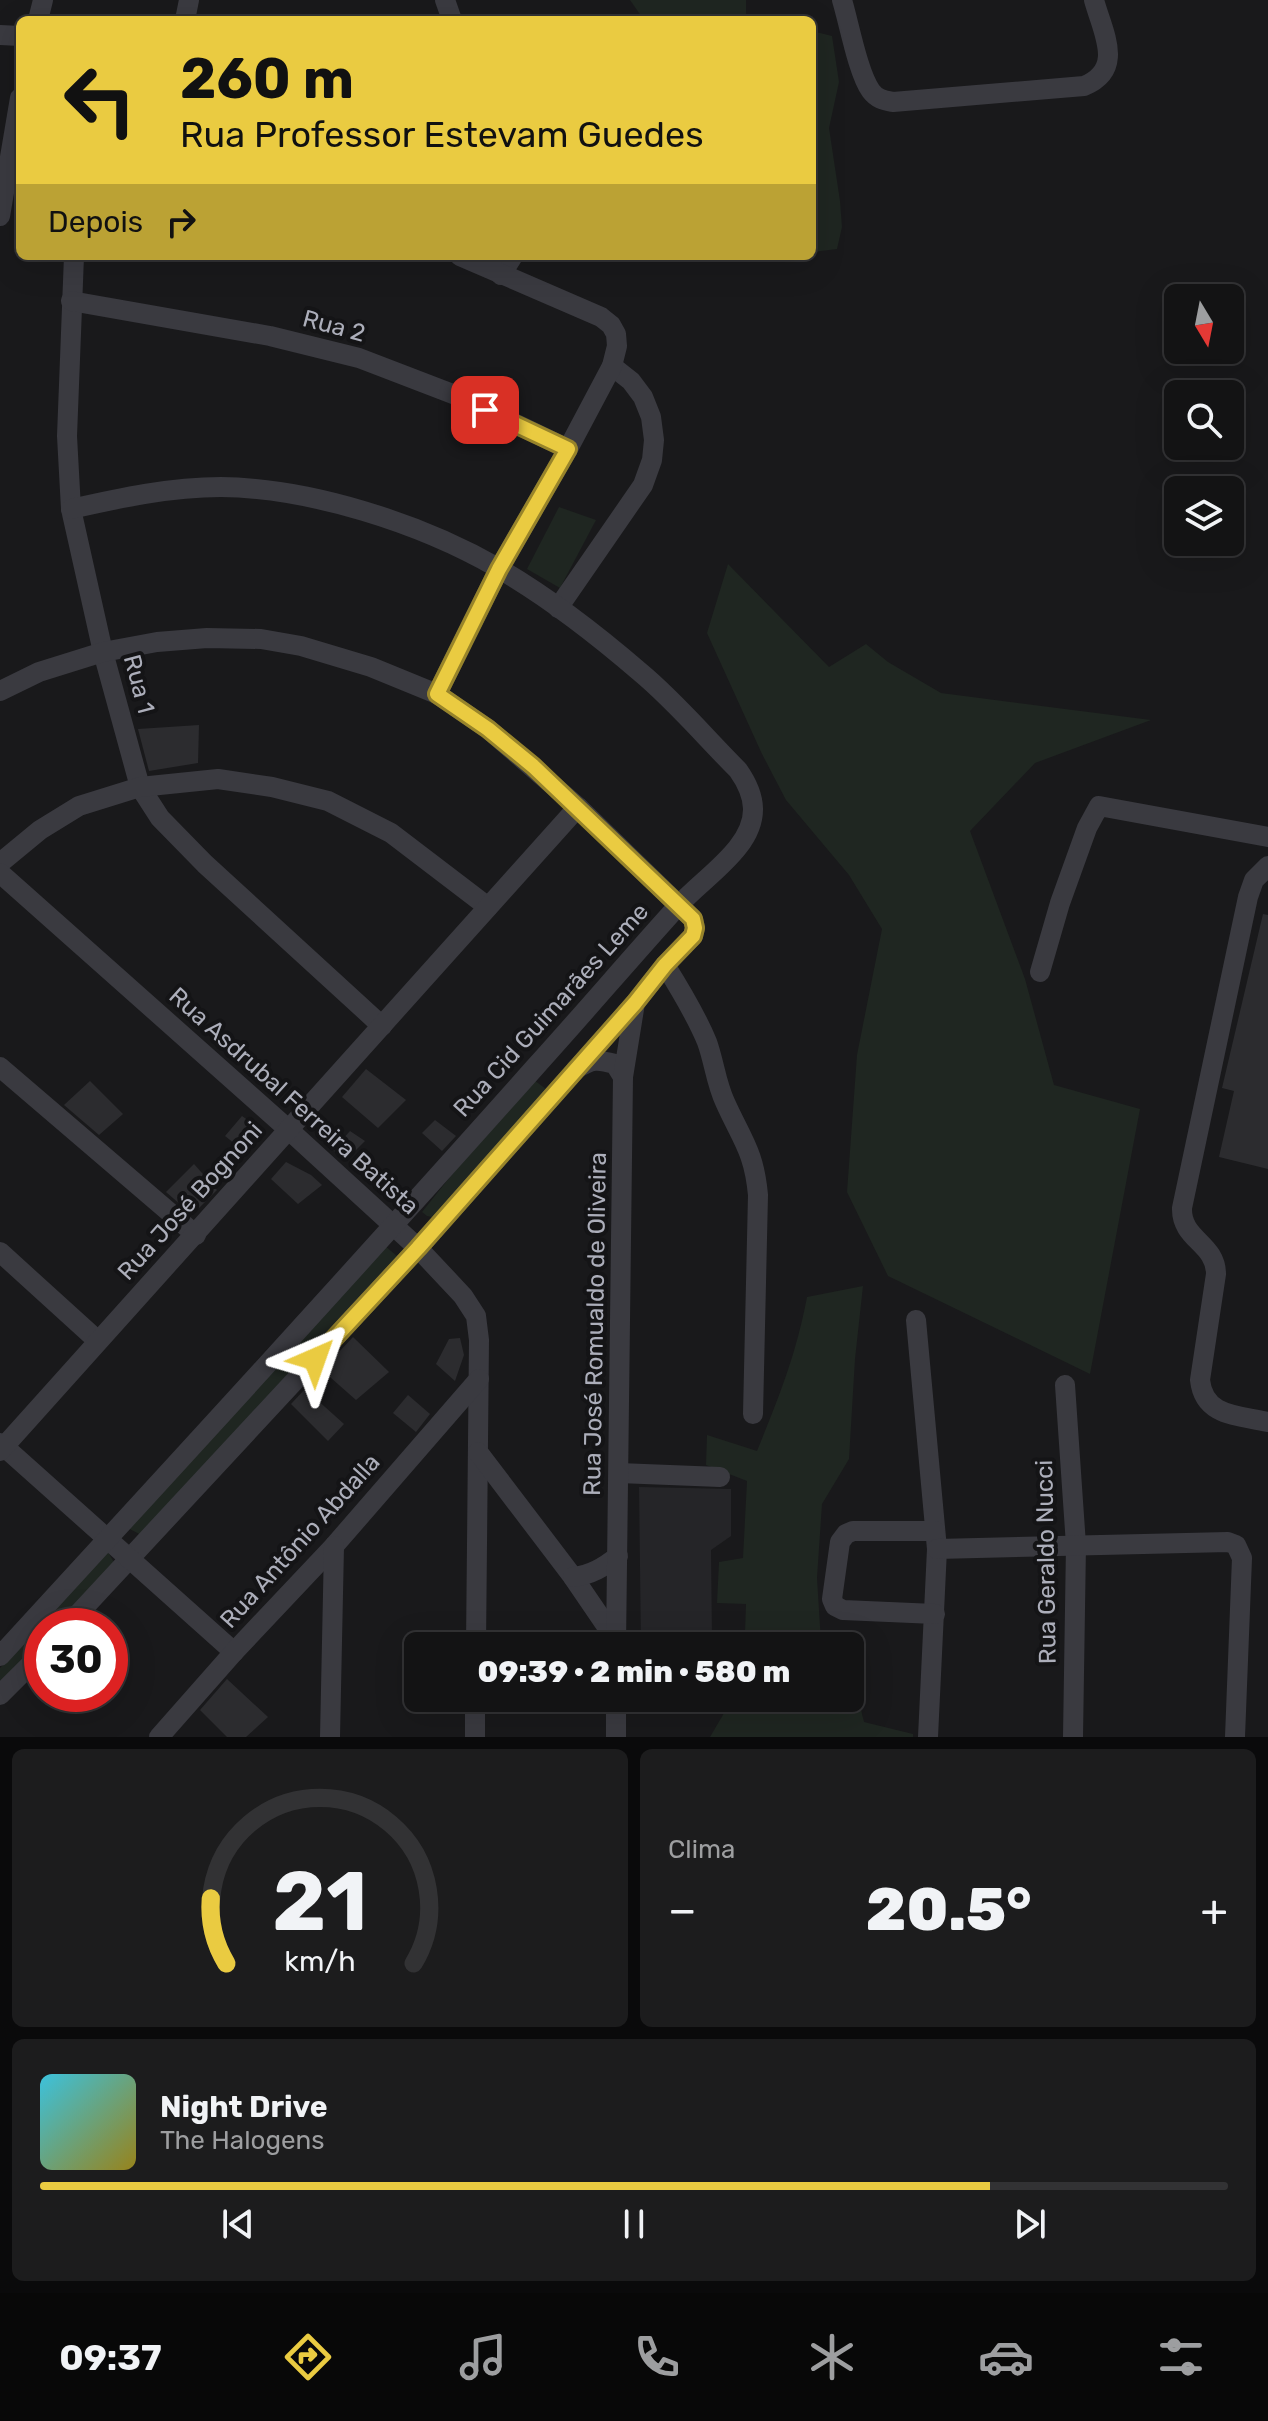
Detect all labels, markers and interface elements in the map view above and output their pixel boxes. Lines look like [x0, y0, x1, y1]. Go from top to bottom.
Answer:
text: 260 m [180, 46, 354, 112]
icon: left [48, 48, 152, 152]
text: Rua Professor Estevam Guedes [180, 113, 704, 156]
icon: right [159, 200, 203, 244]
text: Depois [48, 204, 143, 240]
north arrow [1164, 284, 1244, 364]
map controls [1164, 284, 1244, 556]
street label: Rua 2 [300, 304, 368, 348]
pin [451, 376, 519, 444]
button: search [1164, 380, 1244, 460]
icon: arrive [463, 388, 507, 432]
button: layers [1164, 476, 1244, 556]
street label: Rua 1 [118, 652, 160, 716]
street label: Rua Cid Guimarães Leme [448, 897, 654, 1123]
street label: Rua Asdrubal Ferreira Batista [164, 982, 424, 1220]
street label: Rua José Bognoni [112, 1116, 268, 1286]
street label: Rua José Romualdo de Oliveira [578, 1152, 612, 1496]
position arrow [273, 1317, 357, 1401]
street label: Rua Antônio Abdalla [215, 1448, 385, 1634]
street label: Rua Geraldo Nucci [1030, 1460, 1062, 1664]
speed limit sign: 30 [24, 1608, 128, 1712]
text: 09:39 · 2 min · 580 m [478, 1654, 790, 1690]
text: Clima [668, 1834, 735, 1865]
text: 21 [272, 1852, 368, 1951]
text: 20.5° [866, 1874, 1031, 1945]
text: − [668, 1884, 697, 1936]
text: + [1201, 1884, 1228, 1936]
text: km/h [284, 1944, 356, 1978]
text: Night Drive [160, 2089, 328, 2125]
text: The Halogens [160, 2125, 325, 2156]
icon: previous [216, 2202, 260, 2246]
icon: pause [612, 2202, 656, 2246]
icon: next [1008, 2202, 1052, 2246]
icon: directions [280, 2329, 336, 2385]
icon: music [455, 2329, 511, 2385]
icon: phone [629, 2329, 685, 2385]
icon: climate [804, 2329, 860, 2385]
icon: car [978, 2329, 1034, 2385]
icon: filters [1153, 2329, 1209, 2385]
text: 09:37 [59, 2336, 162, 2379]

